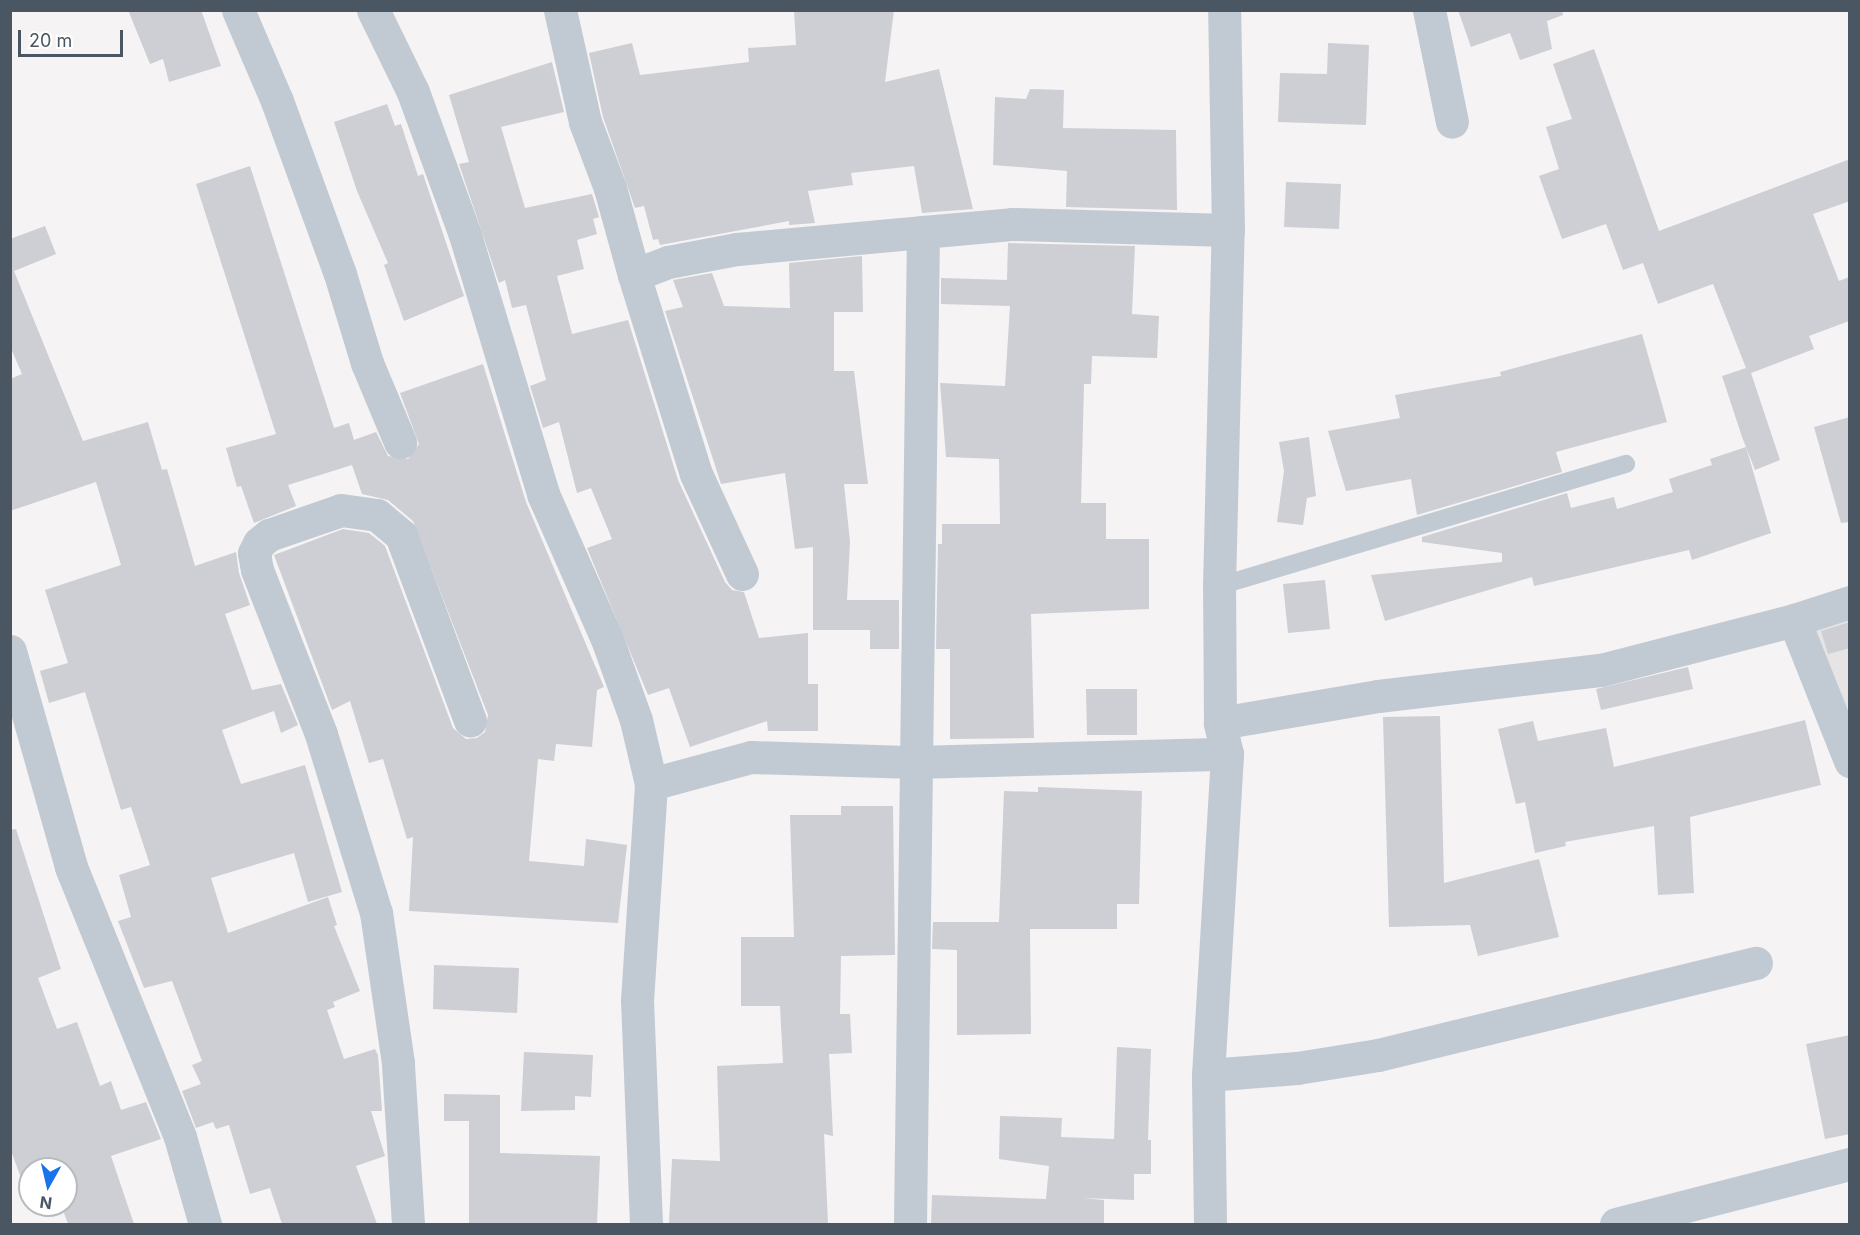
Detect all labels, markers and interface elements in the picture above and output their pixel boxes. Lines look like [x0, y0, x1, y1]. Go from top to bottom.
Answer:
scale bar [21, 18, 126, 56]
text: 20 m [29, 30, 72, 51]
north arrow [18, 1157, 78, 1217]
text: N [38, 1192, 53, 1214]

